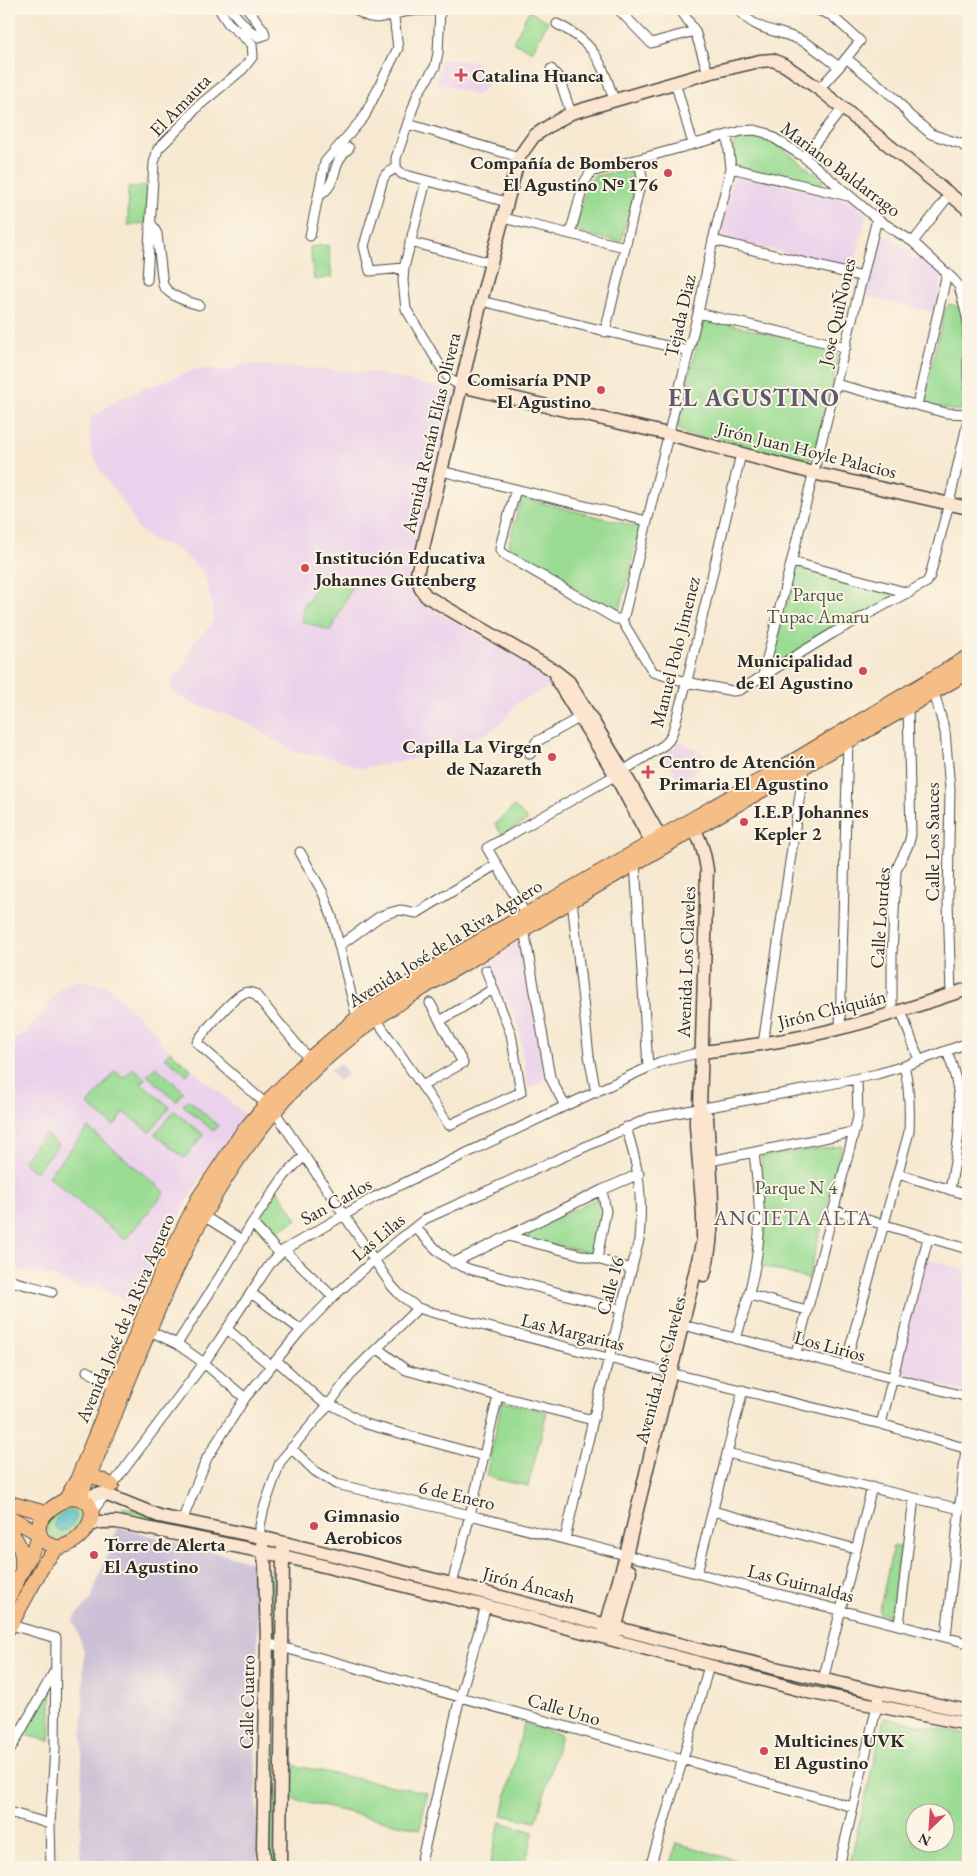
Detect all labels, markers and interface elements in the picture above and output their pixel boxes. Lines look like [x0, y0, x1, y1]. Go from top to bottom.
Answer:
place label: Catalina Huanca [472, 63, 605, 88]
street label: El Amauta [144, 68, 216, 142]
marker: Catalina Huanca [454, 68, 468, 82]
street label: Mariano Baldarrago [776, 116, 906, 222]
place label: Compañía de Bomberos El Agustino Nº 176 [470, 150, 658, 197]
marker: Compañía de Bomberos El Agustino Nº 176 [662, 167, 674, 179]
street label: Jose QuiÑones [812, 255, 862, 371]
street label: Tejada Diaz [658, 271, 702, 360]
street label: Avenida Renán Elías Olivera [395, 330, 466, 537]
place label: Comisaría PNP El Agustino [467, 367, 591, 414]
district label: EL AGUSTINO [668, 382, 840, 413]
marker: Comisaría PNP El Agustino [595, 384, 607, 396]
street label: Jirón Juan Hoyle Palacios [713, 415, 899, 484]
place label: Institución Educativa Johannes Gutenberg [313, 545, 486, 592]
marker: Institución Educativa Johannes Gutenberg [299, 562, 311, 574]
street label: Manuel Polo Jimenez [644, 573, 706, 730]
park label: Parque Tupac Amaru [766, 582, 870, 629]
place label: Municipalidad de El Agustino [736, 648, 853, 695]
marker: Municipalidad de El Agustino [857, 665, 869, 677]
place label: Capilla La Virgen de Nazareth [402, 734, 542, 781]
place label: Centro de Atención Primaria El Agustino [659, 749, 829, 796]
marker: Capilla La Virgen de Nazareth [546, 751, 558, 763]
marker: Centro de Atención Primaria El Agustino [641, 765, 655, 779]
street label: Calle Los Sauces [920, 782, 945, 902]
place label: I.E.P Johannes Kepler 2 [754, 799, 869, 846]
marker: I.E.P Johannes Kepler 2 [738, 816, 750, 828]
street label: Calle Lourdes [864, 867, 896, 969]
street label: Avenida José de la Riva Aguero [342, 873, 547, 1014]
street label: Avenida Los Claveles [671, 886, 701, 1039]
street label: Jirón Chiquián [773, 983, 889, 1035]
street label: San Carlos [296, 1171, 376, 1231]
park label: Parque N 4 [755, 1175, 838, 1200]
district label: ANCIETA ALTA [712, 1204, 873, 1231]
street label: Las Lilas [346, 1207, 410, 1267]
street label: Avenida José de la Riva Aguero [69, 1210, 180, 1427]
street label: Calle 16 [590, 1254, 630, 1318]
street label: Avenida Los Claveles [628, 1293, 692, 1448]
street label: Las Margaritas [519, 1307, 627, 1357]
street label: Los Lirios [792, 1325, 868, 1367]
street label: 6 de Enero [416, 1474, 498, 1516]
place label: Gimnasio Aerobicos [323, 1503, 402, 1550]
marker: Gimnasio Aerobicos [308, 1520, 320, 1532]
place label: Torre de Alerta El Agustino [104, 1532, 226, 1579]
marker: Torre de Alerta El Agustino [88, 1549, 100, 1561]
street label: Las Guirnaldas [745, 1558, 857, 1608]
street label: Jirón Áncash [478, 1560, 578, 1609]
street label: Calle Cuatro [234, 1655, 260, 1749]
street label: Calle Uno [525, 1687, 603, 1731]
place label: Multicines UVK El Agustino [774, 1728, 905, 1775]
marker: Multicines UVK El Agustino [758, 1745, 770, 1757]
north arrow [904, 1804, 954, 1854]
text: N [915, 1829, 933, 1850]

